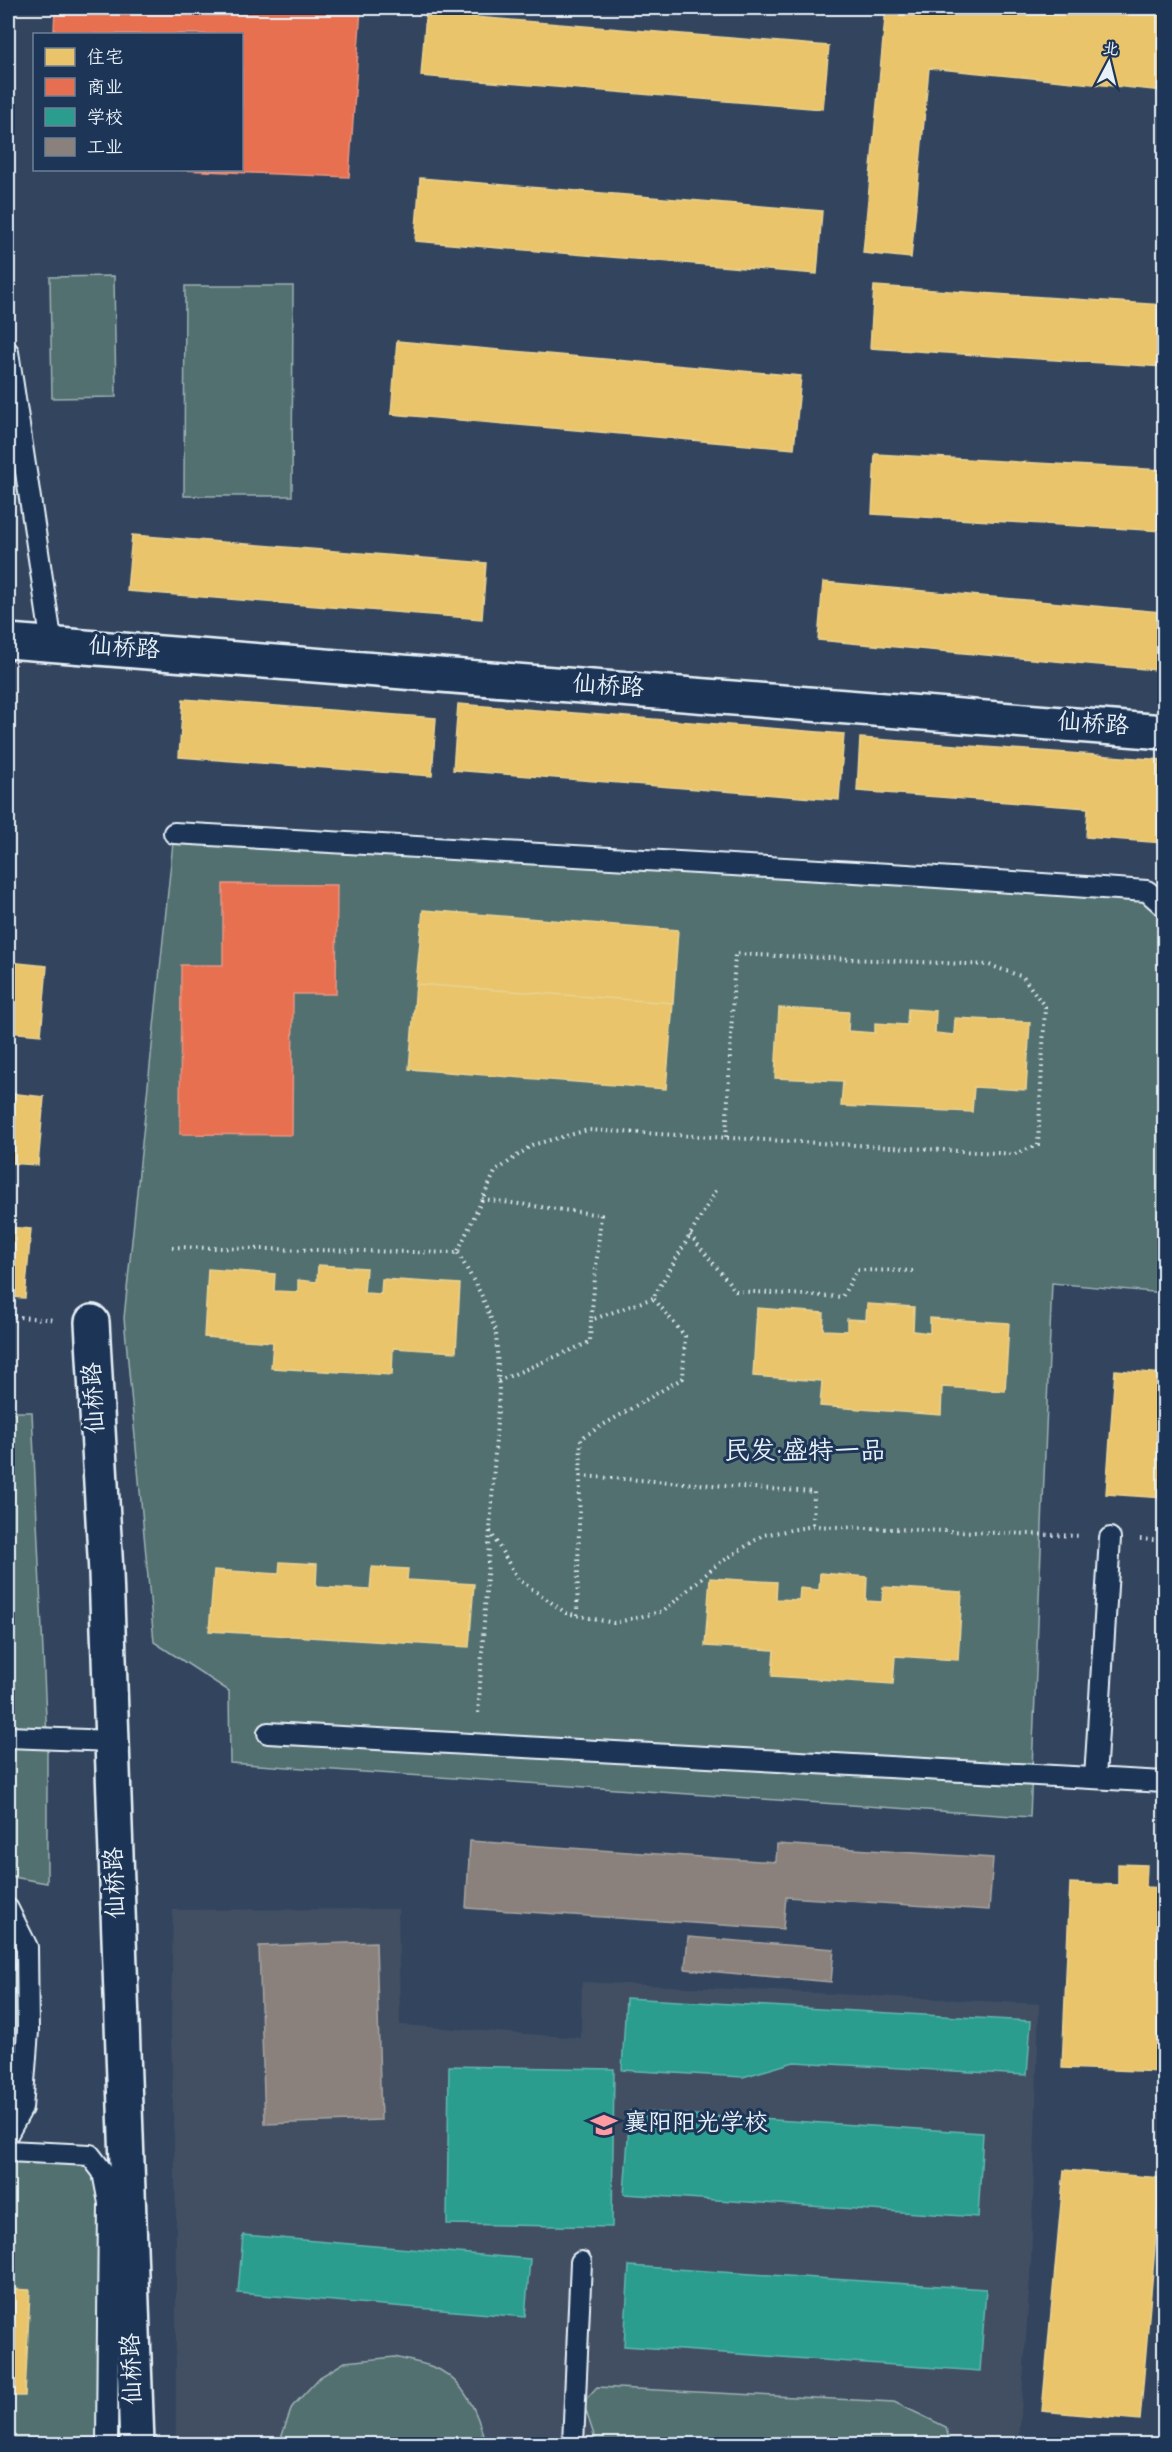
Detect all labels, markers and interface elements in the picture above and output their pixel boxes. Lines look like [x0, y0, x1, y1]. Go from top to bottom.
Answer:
legend [33, 33, 243, 171]
north arrow [1079, 33, 1139, 93]
text: 北 [1101, 38, 1120, 63]
text: 住宅 [87, 47, 123, 72]
text: 商业 [87, 77, 123, 102]
text: 学校 [87, 107, 123, 132]
text: 工业 [87, 137, 123, 162]
street label: 仙桥路 [87, 631, 161, 669]
street label: 仙桥路 [571, 669, 645, 707]
street label: 仙桥路 [1056, 707, 1130, 745]
street label: 仙桥路 [77, 1361, 115, 1435]
district label: 民发·盛特一品 [724, 1435, 886, 1472]
street label: 仙桥路 [99, 1846, 135, 1920]
place label: 襄阳阳光学校 [624, 2108, 768, 2142]
school or university icon: 襄阳阳光学校 [589, 2110, 619, 2140]
street label: 仙桥路 [116, 2332, 152, 2406]

